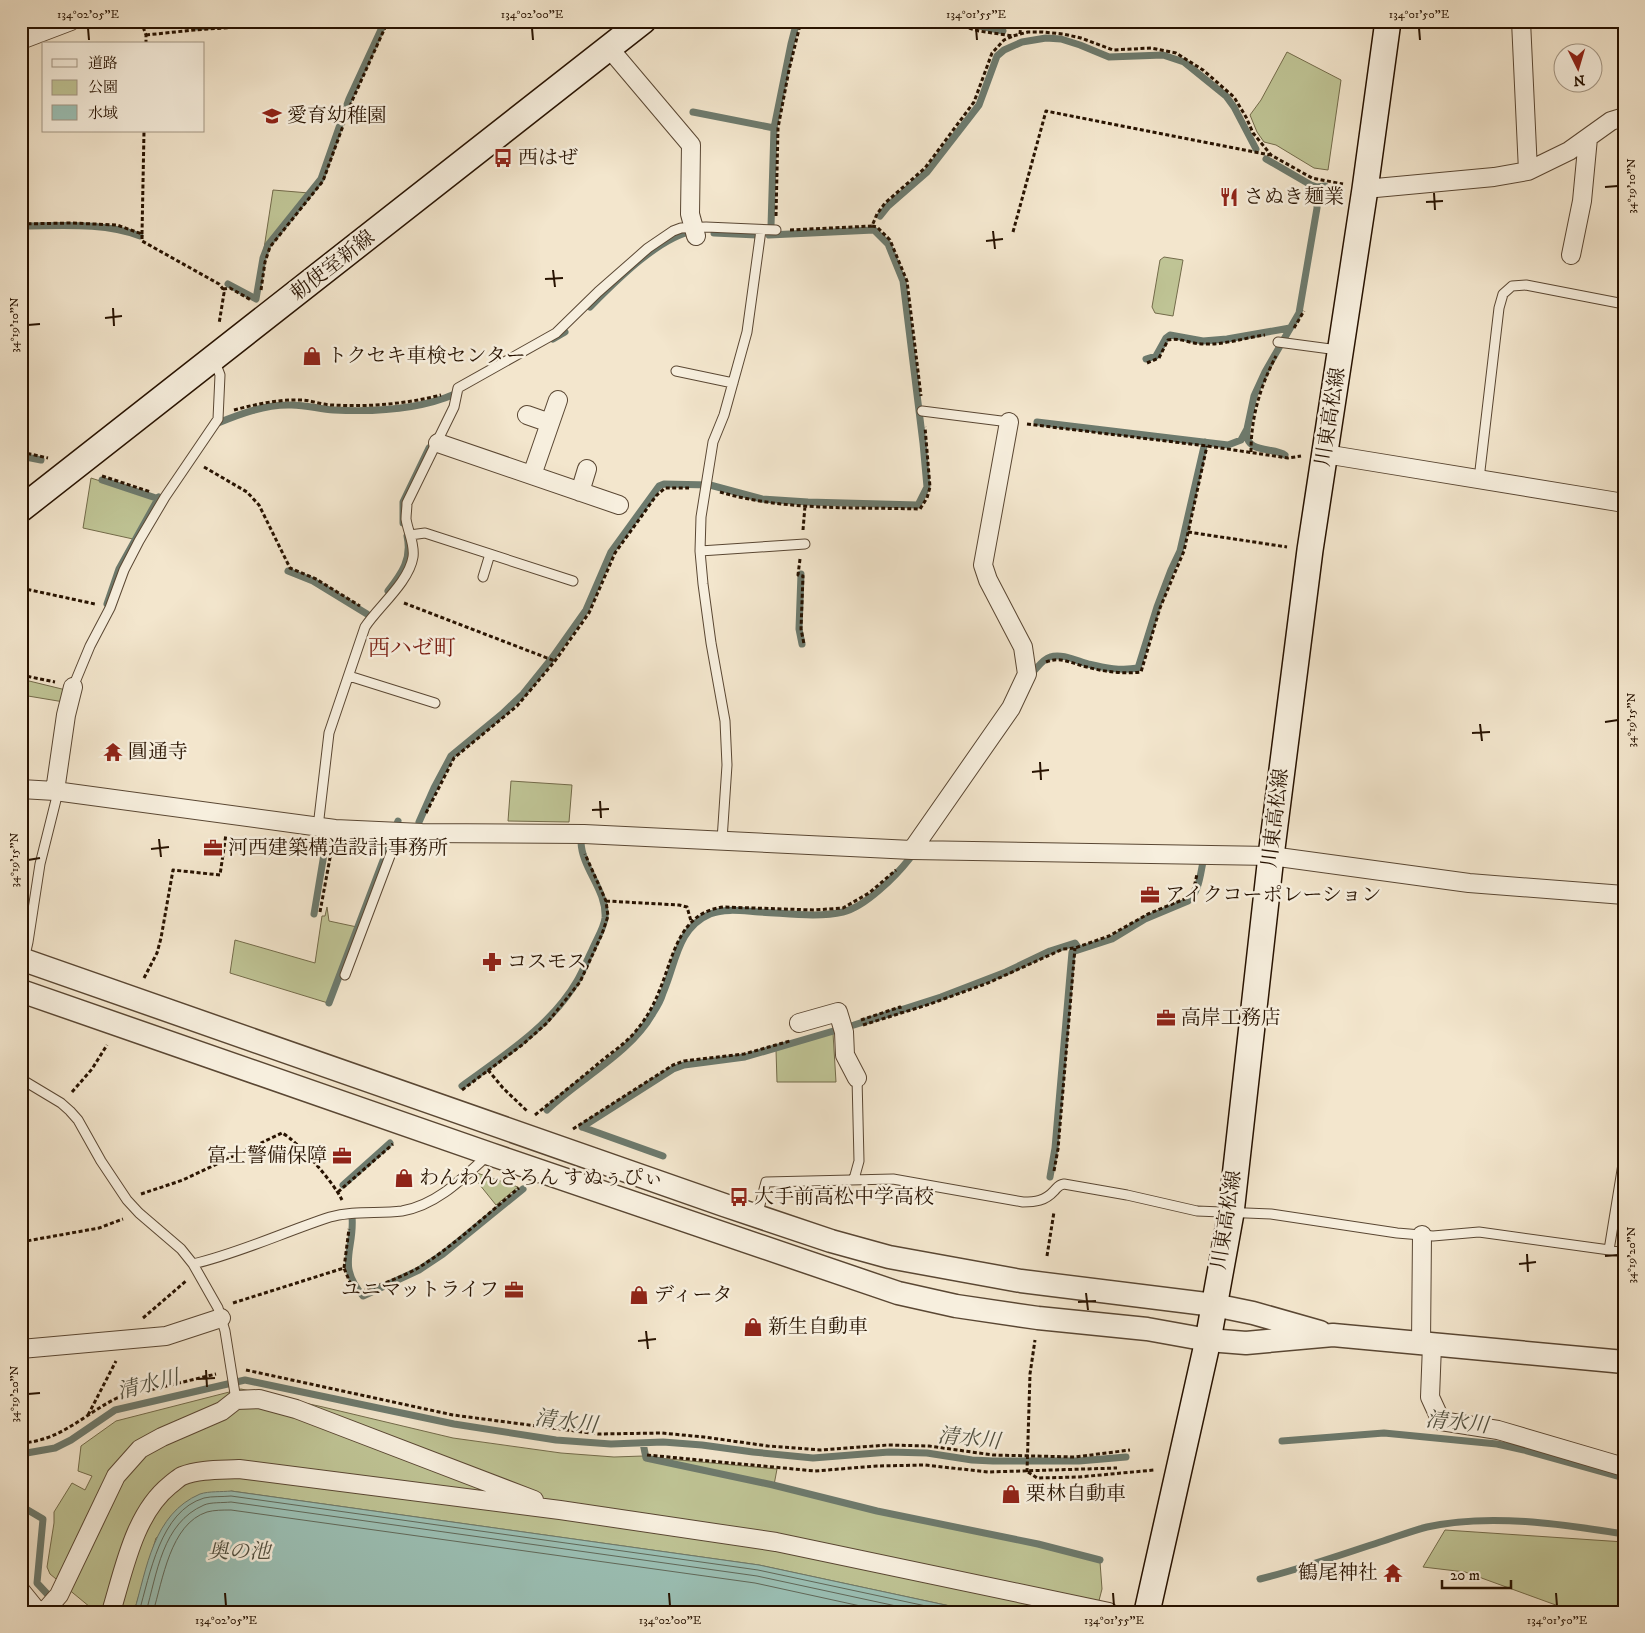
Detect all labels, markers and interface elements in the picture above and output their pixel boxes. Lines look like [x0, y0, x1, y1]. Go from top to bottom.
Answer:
text: 134°02'05"E [57, 7, 119, 22]
text: 134°02'00"E [501, 7, 564, 22]
text: 134°01'55"E [946, 7, 1006, 22]
text: 134°01'50"E [1389, 7, 1450, 22]
legend [42, 42, 205, 132]
north arrow [1552, 42, 1602, 92]
text: 道路 [88, 54, 118, 73]
text: N [1572, 70, 1586, 89]
text: 公園 [88, 78, 118, 97]
text: 水域 [88, 104, 118, 123]
place label: 愛育幼稚園 [287, 104, 387, 129]
school or university icon: 愛育幼稚園 [261, 105, 283, 127]
place label: 西はぜ [518, 146, 578, 171]
bus stop icon: 西はぜ [492, 147, 514, 169]
text: 34°19'10"N [1624, 158, 1639, 214]
place label: さぬき麺業 [1244, 185, 1344, 210]
restaurant icon: さぬき麺業 [1218, 186, 1240, 208]
street label: 勅使室新線 [286, 225, 380, 307]
text: 34°19'10"N [7, 297, 22, 353]
place label: トクセキ車検センター [327, 344, 526, 369]
shop icon: トクセキ車検センター [301, 345, 323, 367]
street label: 川東高松線 [1311, 366, 1351, 468]
district label: 西ハゼ町 [368, 635, 456, 662]
text: 34°19'15"N [1624, 692, 1639, 747]
place label: 圓通寺 [128, 740, 188, 765]
temple icon: 圓通寺 [102, 741, 124, 763]
street label: 川東高松線 [1257, 767, 1295, 869]
text: 34°19'15"N [7, 832, 22, 887]
place label: 河西建築構造設計事務所 [228, 836, 448, 861]
office icon: 河西建築構造設計事務所 [202, 837, 224, 859]
place label: アイクコーポレーション [1165, 883, 1382, 908]
office icon: アイクコーポレーション [1139, 884, 1161, 906]
place label: コスモス [507, 950, 587, 975]
pharmacy icon: コスモス [481, 951, 503, 973]
place label: 高岸工務店 [1181, 1006, 1281, 1031]
office icon: 高岸工務店 [1155, 1007, 1177, 1029]
place label: 富士警備保障 [207, 1144, 327, 1169]
office icon: 富士警備保障 [331, 1145, 353, 1167]
place label: わんわんさろん すぬぅぴぃ [419, 1166, 663, 1191]
shop icon: わんわんさろん すぬぅぴぃ [393, 1167, 415, 1189]
street label: 川東高松線 [1207, 1169, 1247, 1271]
place label: 大手前高松中学高校 [754, 1185, 934, 1210]
bus stop icon: 大手前高松中学高校 [728, 1186, 750, 1208]
text: 34°19'20"N [1624, 1226, 1639, 1283]
place label: ユニマットライフ [341, 1278, 499, 1303]
office icon: ユニマットライフ [503, 1279, 525, 1301]
place label: ディータ [654, 1283, 732, 1308]
shop icon: ディータ [628, 1284, 650, 1306]
place label: 新生自動車 [768, 1315, 868, 1340]
shop icon: 新生自動車 [742, 1316, 764, 1338]
water label: 清水川 [114, 1364, 184, 1405]
text: 34°19'20"N [7, 1365, 22, 1422]
water label: 清水川 [533, 1405, 601, 1439]
water label: 清水川 [1424, 1407, 1492, 1439]
water label: 清水川 [936, 1423, 1004, 1455]
place label: 栗林自動車 [1026, 1482, 1126, 1507]
shop icon: 栗林自動車 [1000, 1483, 1022, 1505]
water label: 奥の池 [208, 1539, 272, 1565]
scale bar [1442, 1558, 1511, 1590]
place label: 鶴尾神社 [1298, 1561, 1378, 1586]
temple icon: 鶴尾神社 [1382, 1562, 1404, 1584]
text: 20 m [1450, 1566, 1480, 1585]
text: 134°02'05"E [195, 1613, 257, 1628]
text: 134°02'00"E [639, 1613, 702, 1628]
text: 134°01'55"E [1084, 1613, 1144, 1628]
text: 134°01'50"E [1527, 1613, 1588, 1628]

